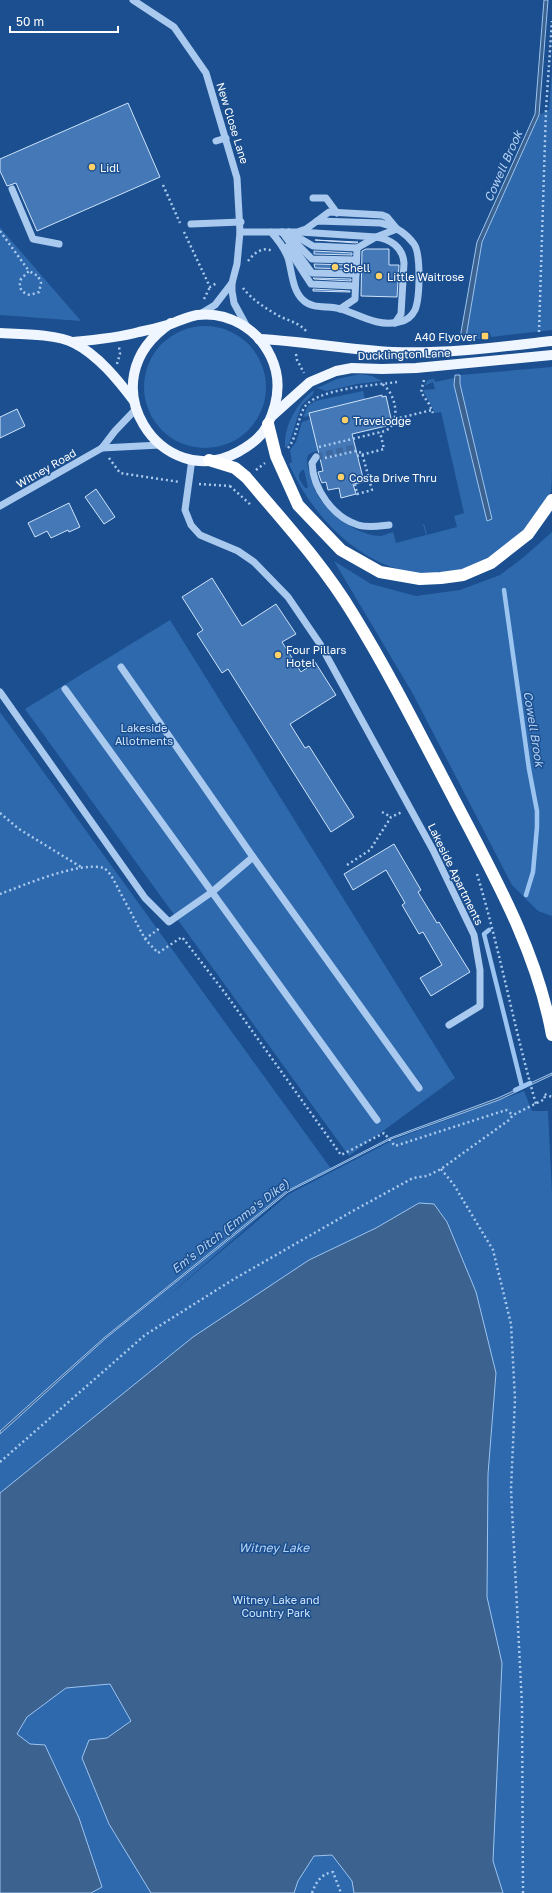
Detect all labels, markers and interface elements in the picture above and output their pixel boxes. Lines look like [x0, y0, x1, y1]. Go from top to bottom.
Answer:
scale bar [10, 8, 118, 34]
text: 50 m [16, 14, 44, 29]
street label: New Close Lane [214, 81, 252, 165]
water label: Cowell Brook [481, 127, 526, 204]
place label: Lidl [100, 161, 120, 174]
marker: Lidl [87, 162, 97, 172]
place label: Shell [343, 261, 371, 274]
marker: Shell [330, 262, 340, 272]
place label: Little Waitrose [387, 270, 464, 283]
marker: Little Waitrose [374, 271, 384, 281]
place label: A40 Flyover [415, 330, 478, 343]
marker: A40 Flyover [480, 331, 490, 341]
street label: Ducklington Lane [357, 346, 451, 362]
place label: Travelodge [353, 414, 411, 427]
marker: Travelodge [340, 415, 350, 425]
street label: Witney Road [14, 446, 78, 490]
place label: Costa Drive Thru [349, 471, 437, 484]
marker: Costa Drive Thru [336, 472, 346, 482]
place label: Four Pillars Hotel [286, 643, 346, 669]
marker: Four Pillars Hotel [273, 650, 283, 660]
water label: Cowell Brook [521, 690, 548, 769]
park label: Lakeside Allotments [115, 721, 173, 747]
street label: Lakeside Apartments [426, 821, 486, 927]
water label: Em's Ditch (Emma's Dike) [168, 1175, 292, 1276]
water label: Witney Lake [239, 1540, 310, 1555]
park label: Witney Lake and Country Park [232, 1593, 320, 1619]

